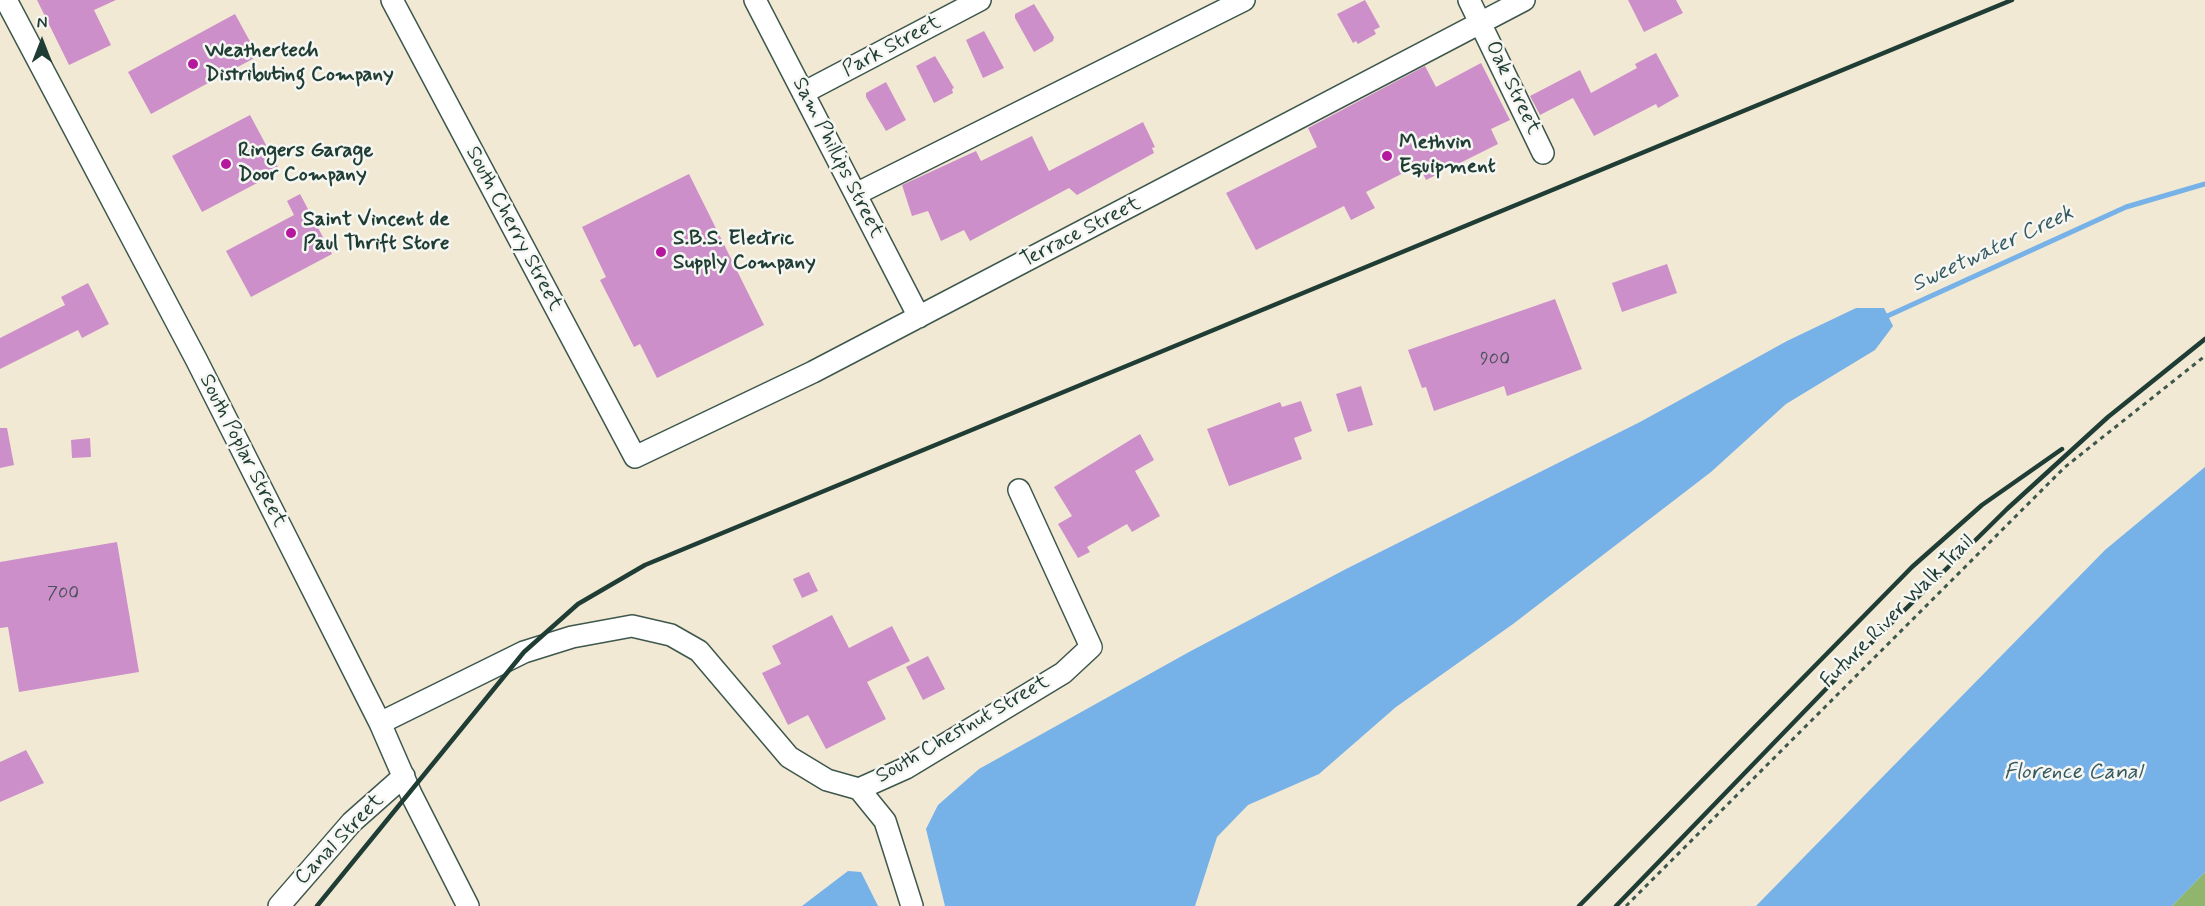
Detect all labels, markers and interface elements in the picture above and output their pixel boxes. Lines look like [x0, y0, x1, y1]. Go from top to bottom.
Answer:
street label: Park Street [839, 11, 945, 83]
north arrow [12, 12, 72, 72]
text: N [37, 13, 47, 34]
street label: Oak Street [1479, 37, 1545, 139]
place label: Weathertech Distributing Company [205, 39, 394, 89]
marker: Weathertech Distributing Company [186, 57, 200, 71]
street label: Sam Phillips Street [786, 74, 888, 242]
place label: Methvin Equipment [1399, 131, 1496, 181]
place label: Ringers Garage Door Company [238, 139, 373, 189]
street label: South Cherry Street [459, 142, 567, 316]
marker: Methvin Equipment [1380, 149, 1394, 163]
marker: Ringers Garage Door Company [219, 157, 233, 171]
street label: Terrace Street [1017, 192, 1145, 274]
water label: Sweetwater Creek [1908, 201, 2078, 299]
place label: Saint Vincent de Paul Thrift Store [303, 208, 449, 258]
marker: Saint Vincent de Paul Thrift Store [284, 226, 298, 240]
place label: S.B.S. Electric Supply Company [673, 227, 816, 277]
marker: S.B.S. Electric Supply Company [654, 245, 668, 259]
house number: 900 [1480, 349, 1510, 371]
street label: South Poplar Street [193, 370, 291, 532]
street label: Future River Walk Trail [1816, 530, 1980, 694]
house number: 700 [47, 583, 79, 605]
street label: South Chestnut Street [872, 670, 1054, 790]
water label: Florence Canal [2004, 760, 2142, 786]
street label: Canal Street [290, 789, 390, 891]

